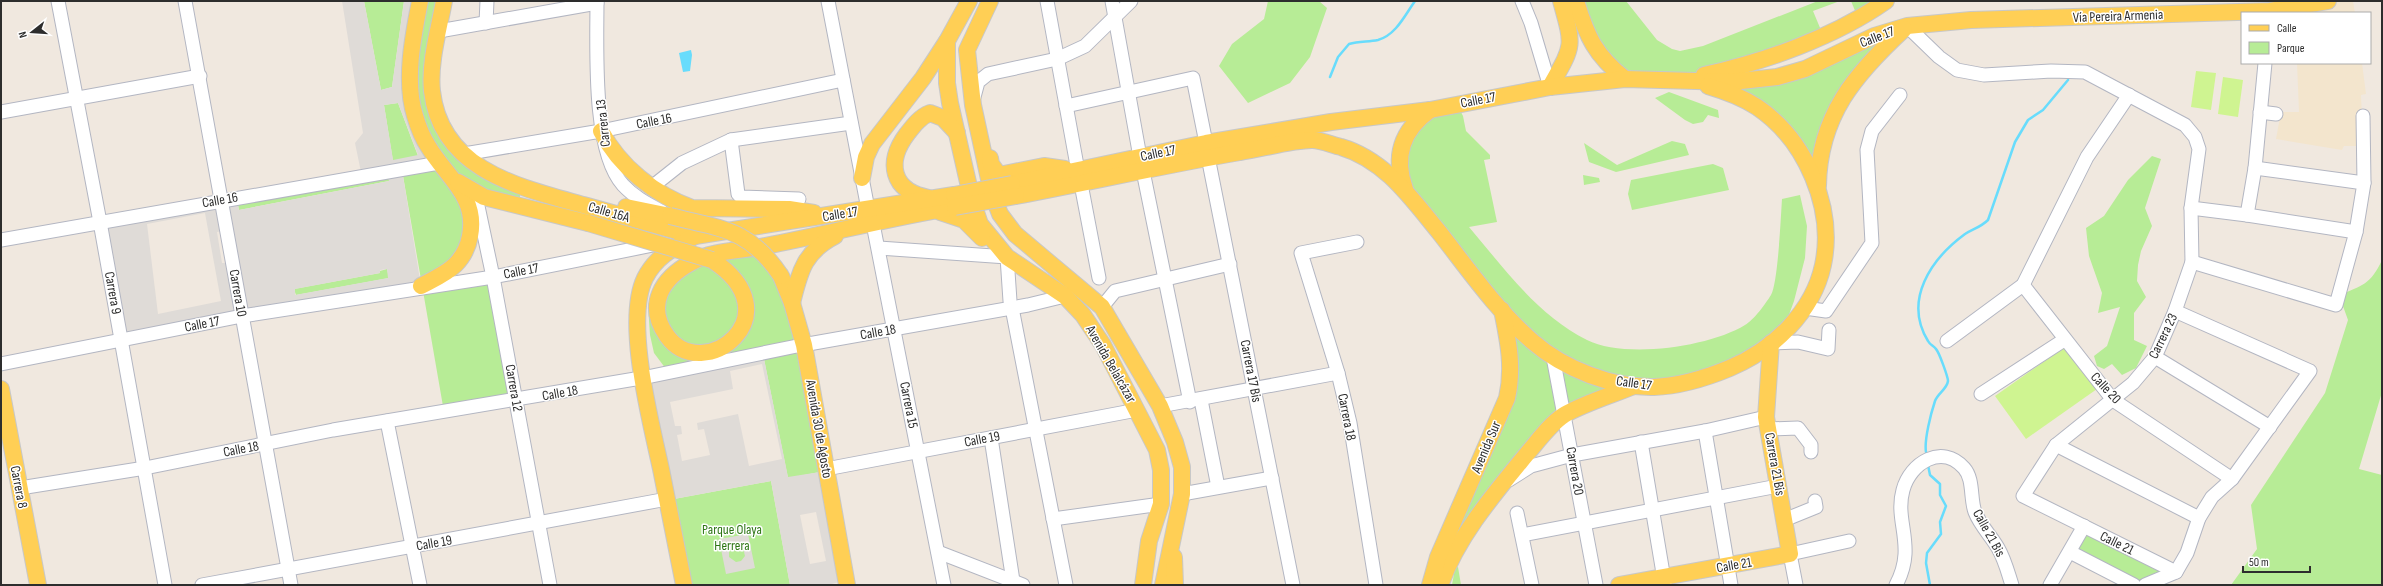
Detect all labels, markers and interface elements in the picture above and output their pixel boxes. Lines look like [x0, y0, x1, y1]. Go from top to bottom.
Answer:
street label: Vía Pereira Armenia [2073, 6, 2163, 26]
north arrow [12, 12, 52, 52]
legend [2241, 12, 2371, 64]
text: Calle [2277, 21, 2297, 36]
street label: Calle 17 [1857, 23, 1897, 51]
text: N [16, 30, 30, 39]
text: Parque [2277, 41, 2305, 56]
street label: Calle 17 [1459, 88, 1497, 112]
street label: Carrera 13 [592, 98, 614, 148]
street label: Calle 16 [635, 109, 673, 133]
street label: Calle 17 [1139, 141, 1178, 165]
street label: Calle 16 [201, 188, 239, 212]
street label: Calle 16A [586, 198, 633, 226]
street label: Calle 17 [821, 203, 859, 225]
street label: Calle 17 [502, 259, 540, 283]
street label: Carrera 10 [225, 268, 251, 318]
street label: Carrera 9 [101, 270, 125, 316]
street label: Carrera 23 [2145, 310, 2181, 362]
street label: Calle 17 [183, 312, 221, 336]
street label: Calle 18 [859, 320, 897, 344]
street label: Avenida Belalcázar [1082, 321, 1140, 406]
street label: Carrera 17 Bis [1237, 338, 1265, 404]
street label: Carrera 12 [501, 363, 527, 413]
street label: Calle 20 [2087, 369, 2125, 407]
street label: Calle 17 [1615, 372, 1653, 394]
street label: Avenida 30 de Agosto [802, 378, 836, 480]
street label: Carrera 15 [896, 380, 922, 430]
street label: Calle 18 [541, 381, 579, 405]
street label: Carrera 18 [1334, 392, 1360, 442]
street label: Avenida Sur [1467, 419, 1505, 476]
street label: Calle 19 [963, 427, 1001, 451]
street label: Carrera 21 Bis [1761, 431, 1789, 497]
street label: Calle 18 [222, 437, 260, 461]
street label: Carrera 20 [1562, 445, 1588, 497]
street label: Carrera 8 [7, 464, 31, 510]
street label: Calle 21 Bis [1969, 506, 2009, 560]
park label: Parque Olaya Herrera [702, 521, 762, 554]
street label: Calle 21 [2097, 528, 2137, 559]
street label: Calle 19 [415, 531, 453, 555]
scale bar [2243, 548, 2310, 574]
street label: Calle 21 [1715, 554, 1753, 576]
text: 50 m [2249, 555, 2269, 570]

